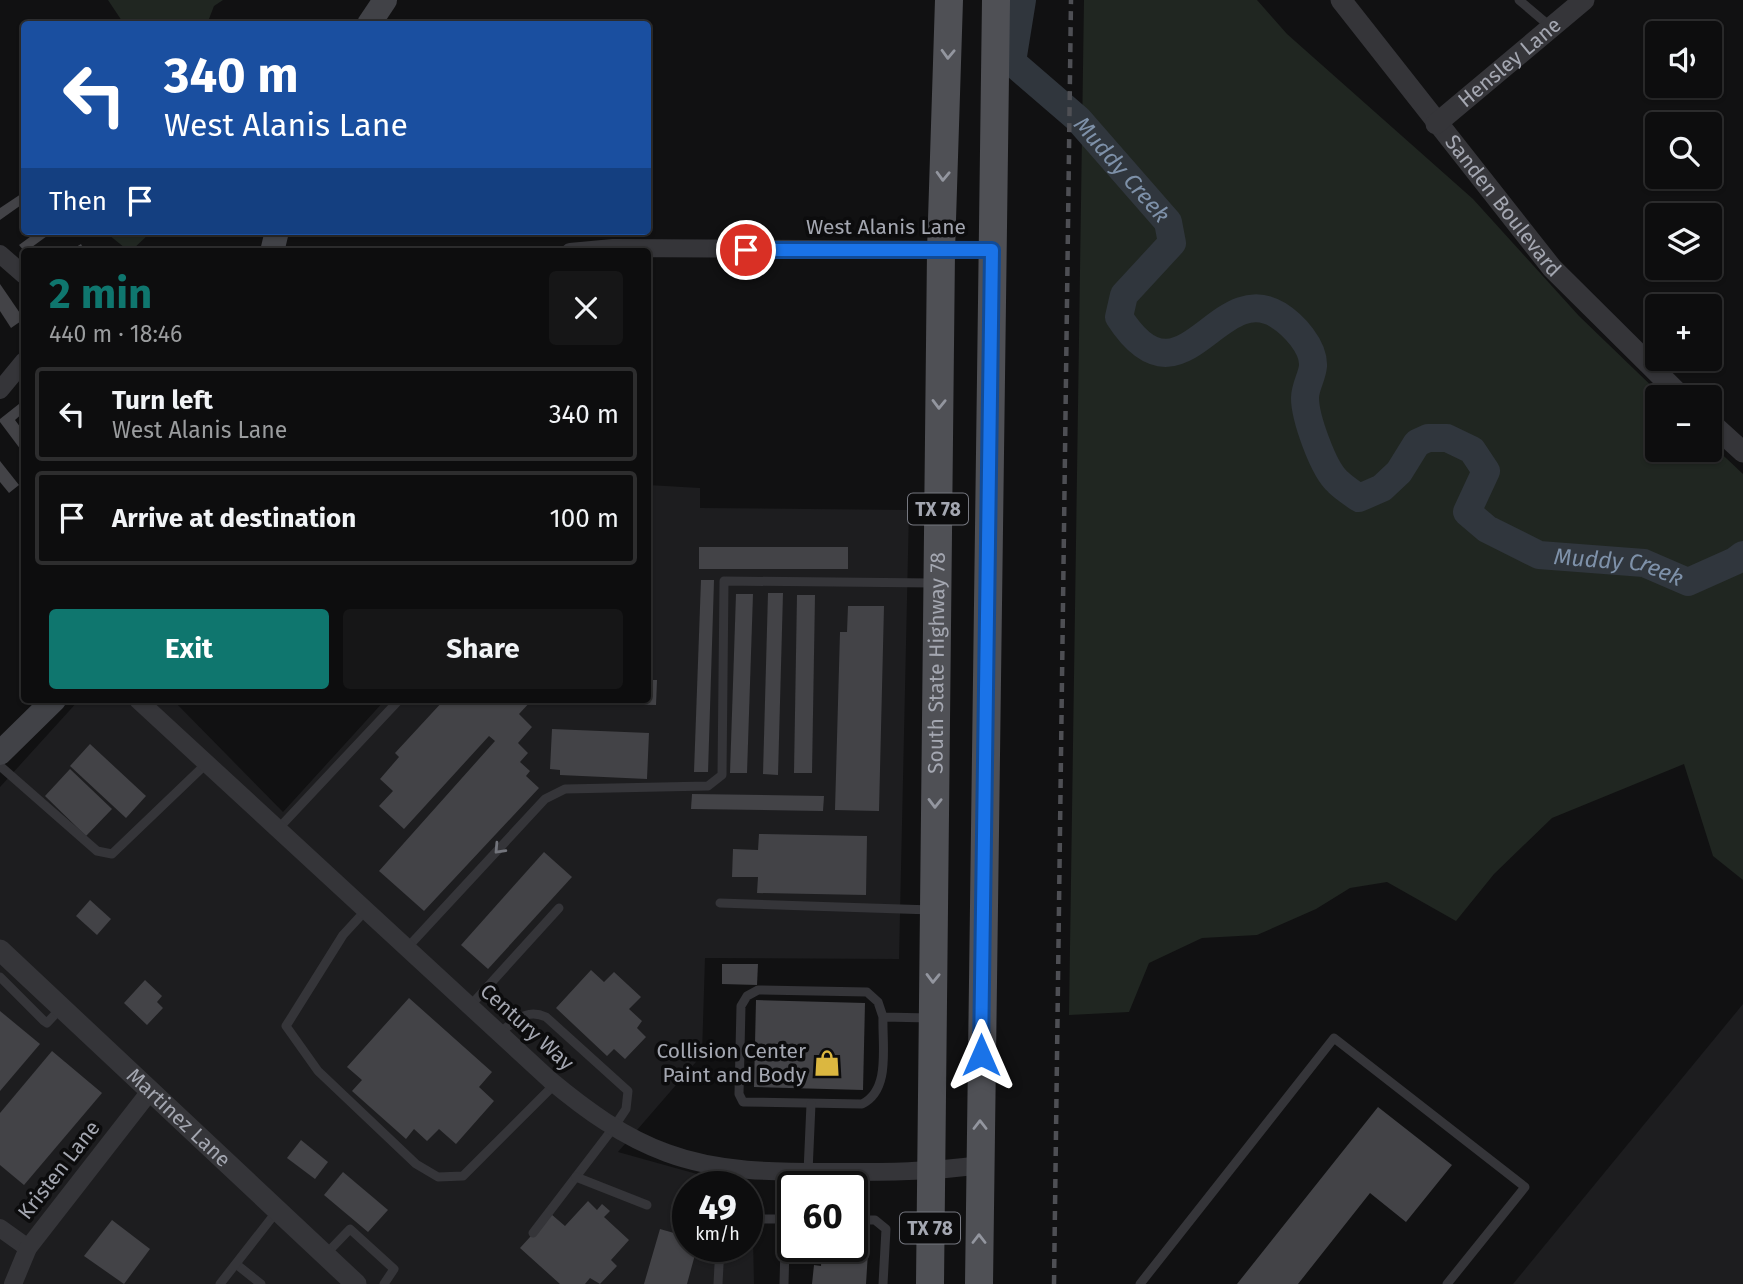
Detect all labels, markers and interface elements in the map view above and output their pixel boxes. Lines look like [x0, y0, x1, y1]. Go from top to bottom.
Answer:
street label: Hensley Lane [1453, 12, 1566, 113]
map controls [1645, 21, 1722, 462]
button: sound [1645, 21, 1722, 98]
text: 340 m [164, 46, 299, 105]
icon: left [49, 49, 140, 140]
one-way arrow [940, 49, 955, 60]
text: West Alanis Lane [164, 106, 408, 144]
water label: Muddy Creek [1068, 111, 1176, 228]
button: search [1645, 112, 1722, 189]
street label: Sanden Boulevard [1439, 130, 1567, 283]
one-way arrow [936, 171, 951, 182]
icon: arrive [121, 182, 159, 220]
text: Then [49, 186, 107, 217]
button: layers [1645, 203, 1722, 280]
street label: West Alanis Lane [806, 214, 966, 240]
pin [716, 220, 776, 280]
icon: arrive [727, 231, 765, 269]
text: 2 min [49, 269, 152, 319]
button: close [549, 271, 623, 345]
button: + [1645, 294, 1722, 371]
text: 440 m · 18:46 [49, 320, 182, 348]
text: Turn left [112, 385, 213, 416]
button: − [1645, 385, 1722, 462]
icon: left [53, 395, 91, 433]
text: 340 m [549, 399, 619, 430]
one-way arrow [931, 399, 947, 410]
text: West Alanis Lane [112, 416, 287, 444]
road number: TX 78 [908, 494, 968, 524]
icon: arrive [53, 499, 91, 537]
text: Arrive at destination [112, 503, 356, 534]
text: 100 m [550, 503, 619, 534]
water label: Muddy Creek [1553, 542, 1688, 592]
street label: South State Highway 78 [922, 552, 951, 774]
button: Exit [49, 609, 329, 689]
button: Share [343, 609, 623, 689]
one-way arrow [927, 798, 942, 809]
one-way arrow [495, 841, 507, 854]
one-way arrow [925, 973, 940, 984]
street label: Century Way [475, 978, 580, 1076]
position arrow [944, 1018, 1018, 1092]
place label: Collision Center Paint and Body [656, 1038, 807, 1088]
shop icon: Collision Center Paint and Body [812, 1048, 842, 1078]
street label: Martinez Lane [121, 1063, 236, 1173]
street label: Kristen Lane [12, 1115, 106, 1225]
one-way arrow [972, 1120, 988, 1130]
speed limit sign: 60 [777, 1171, 868, 1262]
text: 49 [698, 1186, 737, 1228]
road number: TX 78 [900, 1212, 960, 1244]
text: km/h [695, 1223, 740, 1245]
one-way arrow [971, 1233, 987, 1244]

